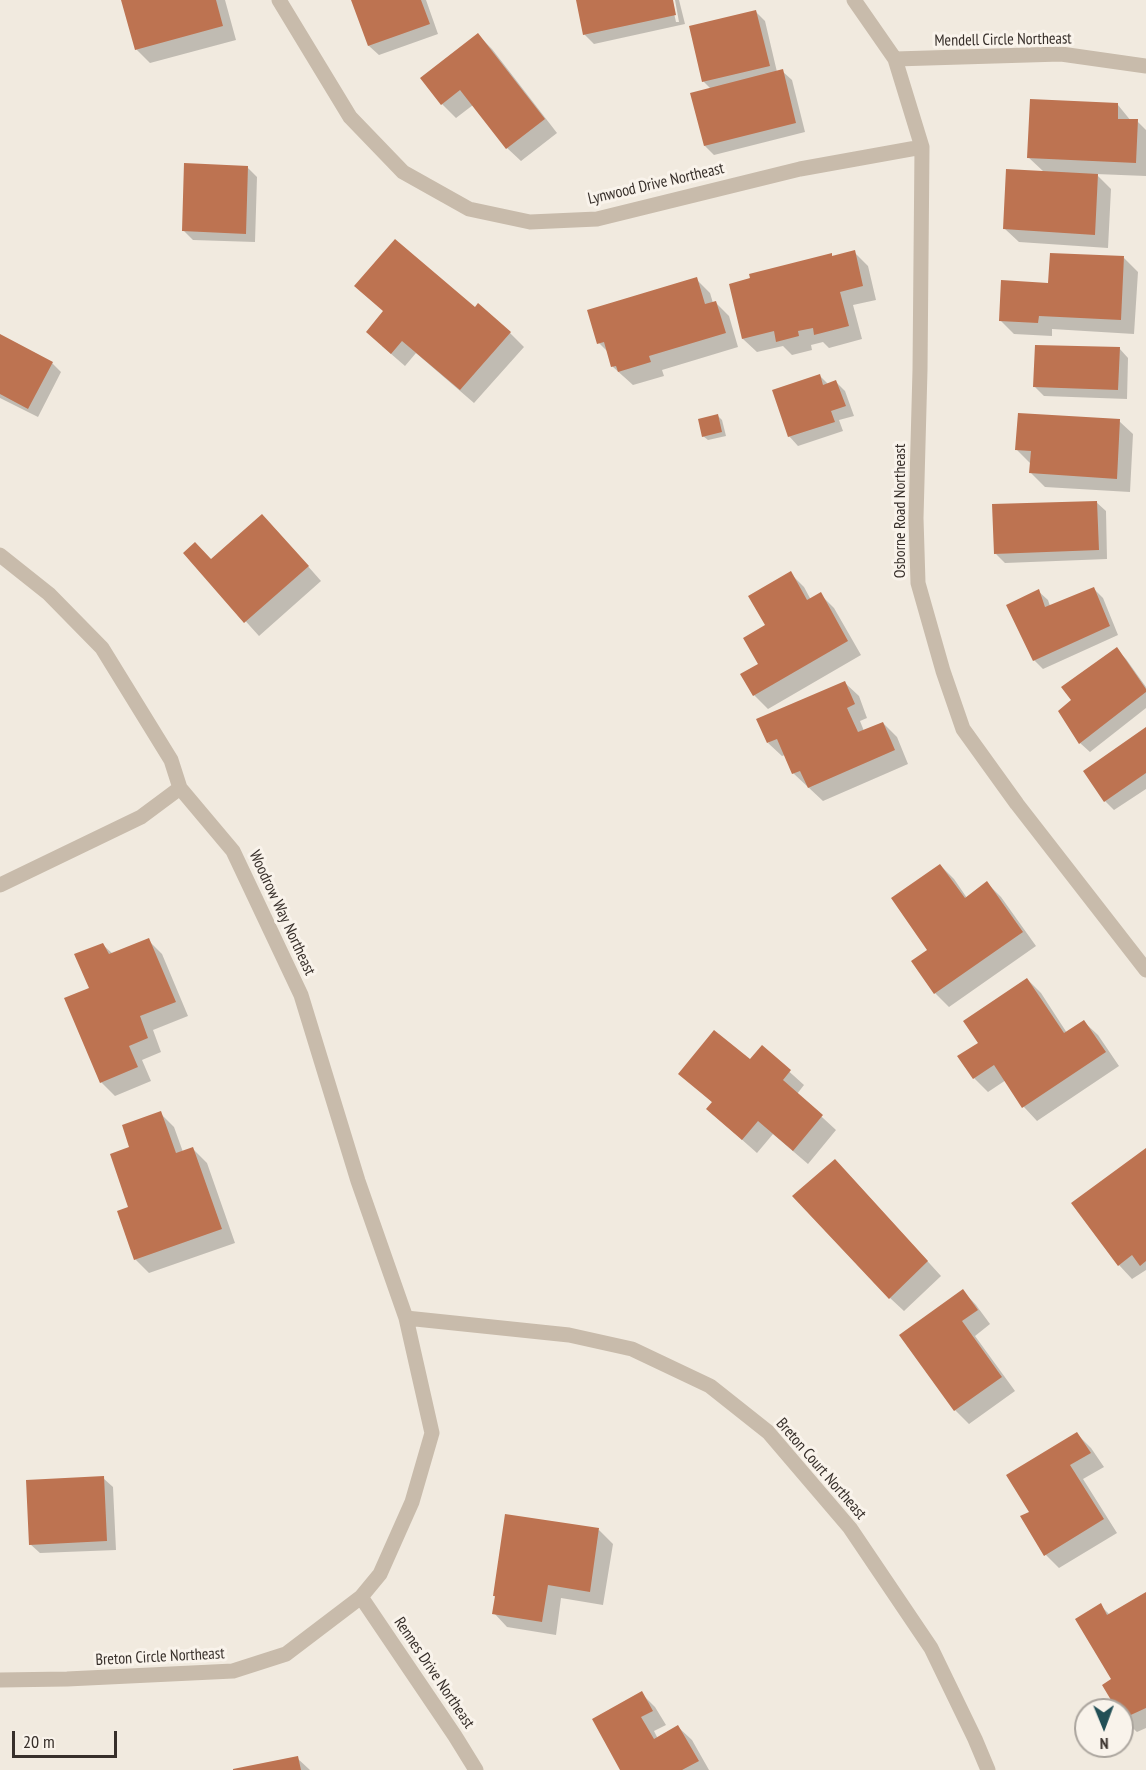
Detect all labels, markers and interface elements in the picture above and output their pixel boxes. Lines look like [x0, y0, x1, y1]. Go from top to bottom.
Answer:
street label: Mendell Circle Northeast [934, 29, 1072, 51]
street label: Lynwood Drive Northeast [586, 159, 726, 209]
street label: Osborne Road Northeast [890, 444, 910, 578]
street label: Woodrow Way Northeast [245, 848, 319, 978]
street label: Breton Court Northeast [772, 1414, 870, 1524]
street label: Rennes Drive Northeast [390, 1614, 478, 1732]
street label: Breton Circle Northeast [95, 1644, 225, 1670]
north arrow [1074, 1698, 1134, 1758]
scale bar [15, 1719, 120, 1757]
text: 20 m [23, 1730, 55, 1753]
text: N [1100, 1734, 1109, 1754]

